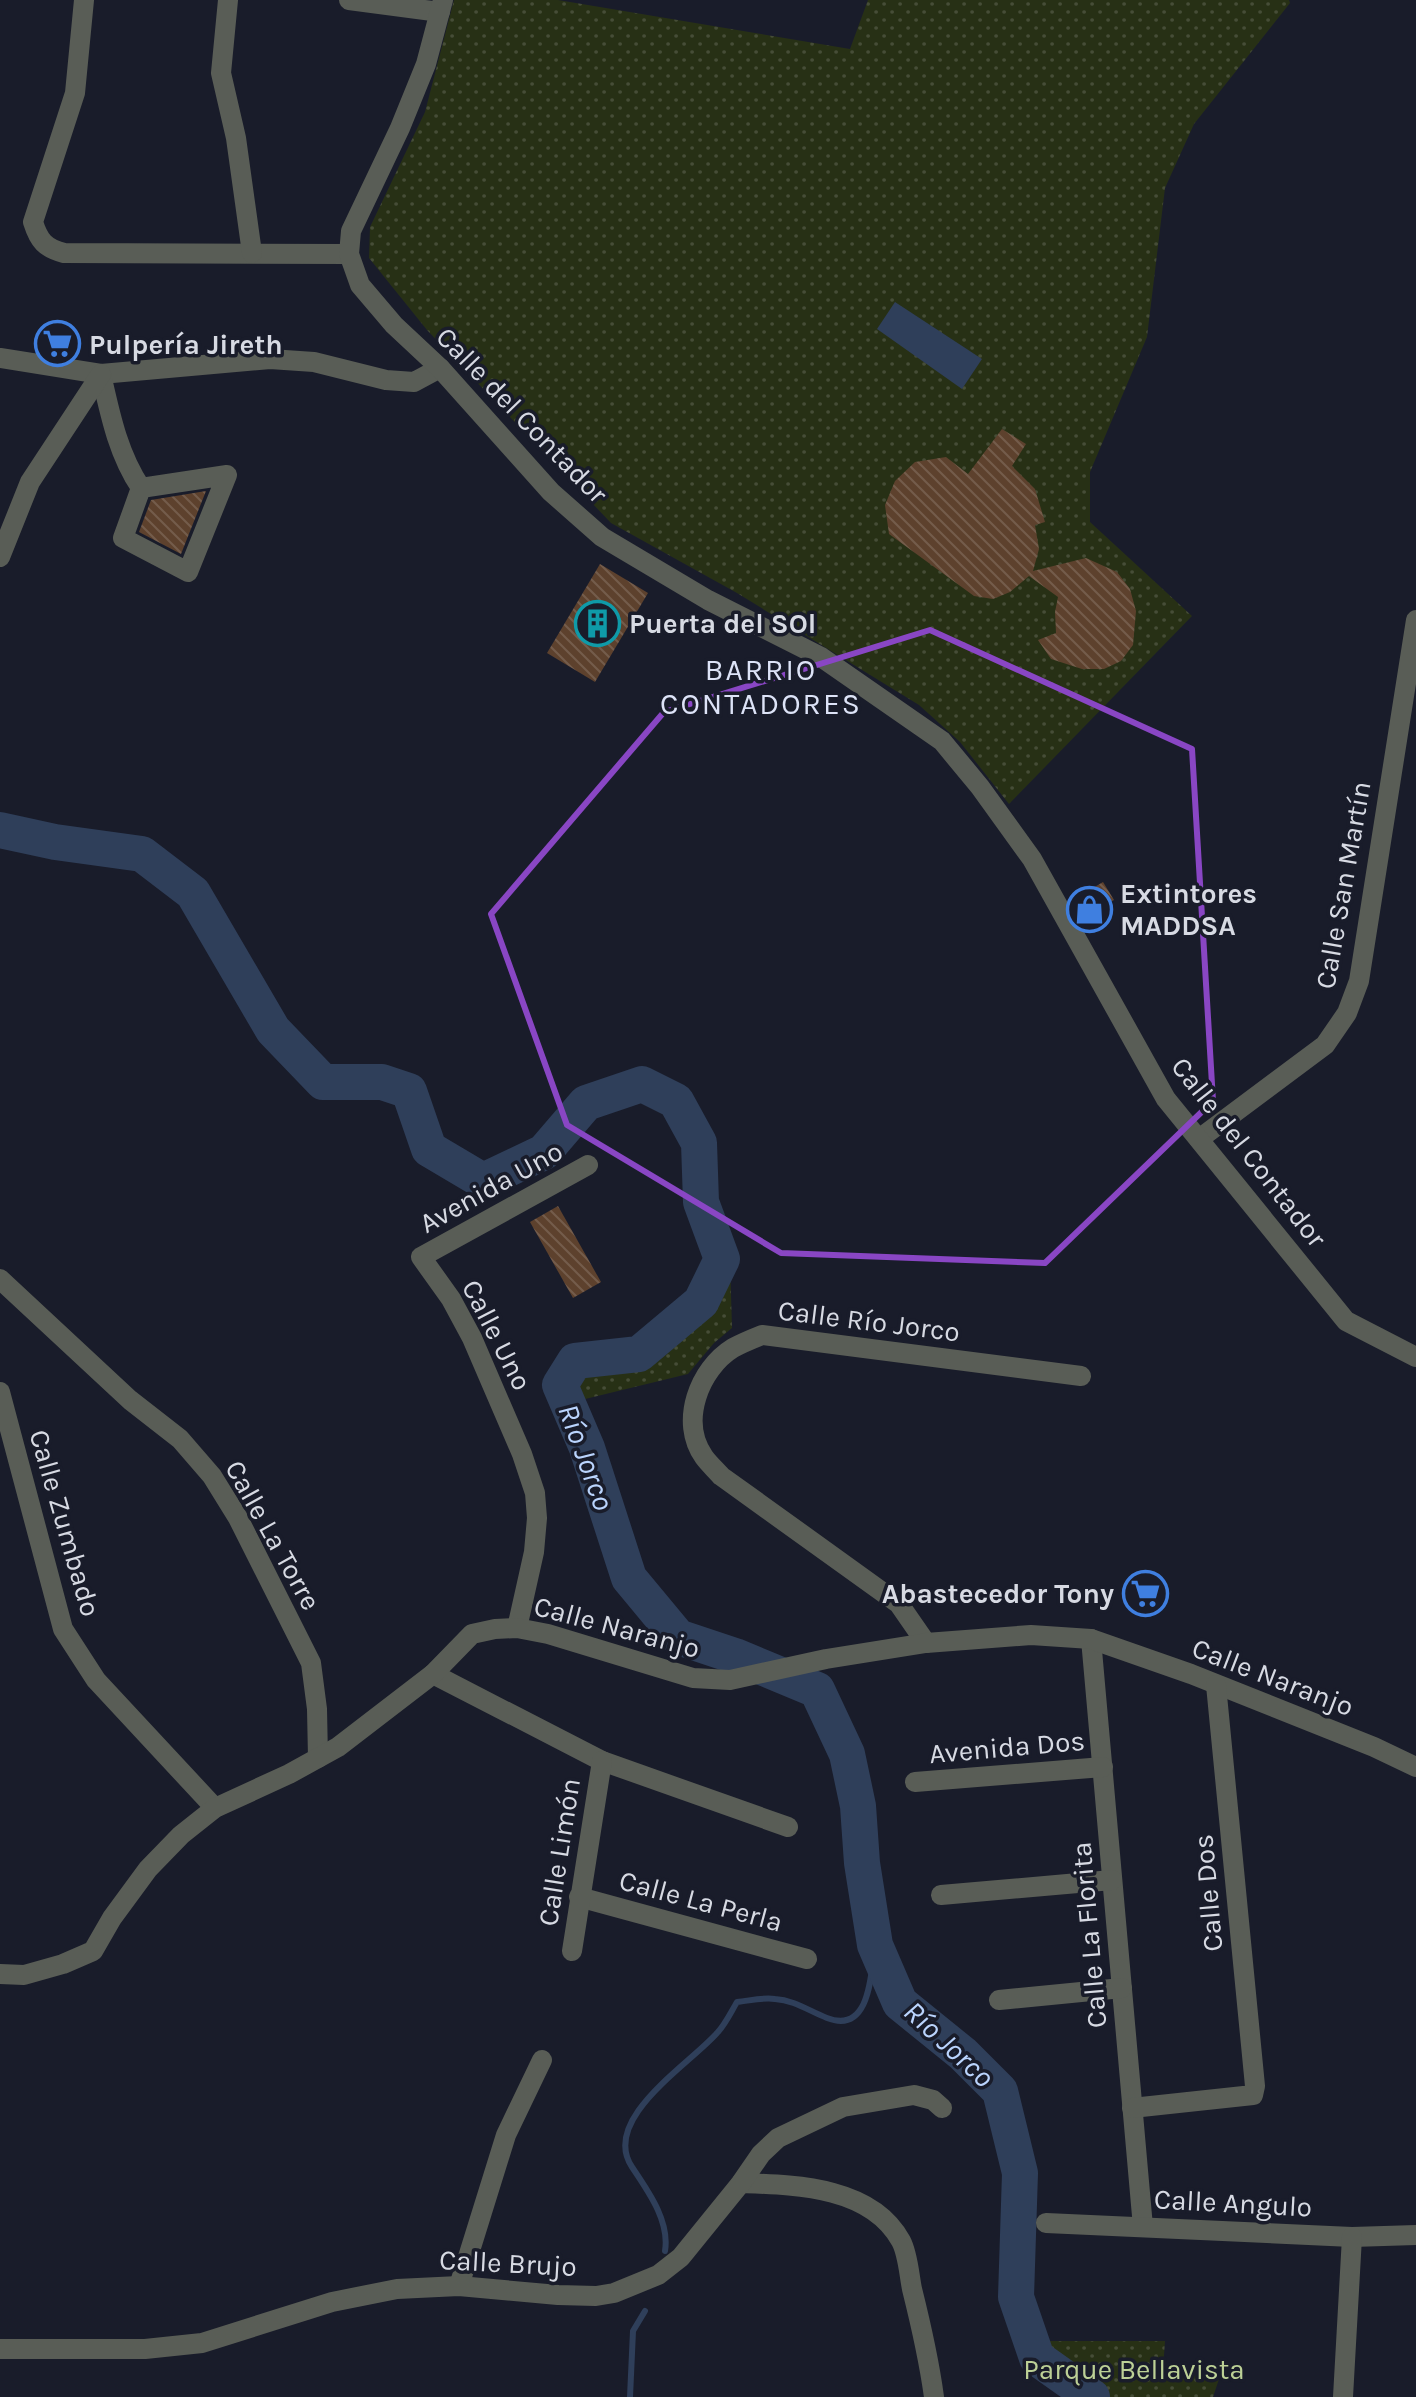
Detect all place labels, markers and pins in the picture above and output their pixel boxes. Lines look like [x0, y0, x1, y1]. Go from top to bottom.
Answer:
supermarket icon: Pulpería Jireth [34, 320, 82, 368]
place label: Pulpería Jireth [89, 328, 283, 361]
building icon: Puerta del SOl [574, 599, 622, 647]
place label: Puerta del SOl [629, 607, 816, 640]
place label: Extintores MADDSA [1120, 877, 1257, 942]
shop icon: Extintores MADDSA [1065, 885, 1113, 933]
supermarket icon: Abastecedor Tony [1121, 1569, 1169, 1617]
place label: Abastecedor Tony [882, 1577, 1114, 1610]

